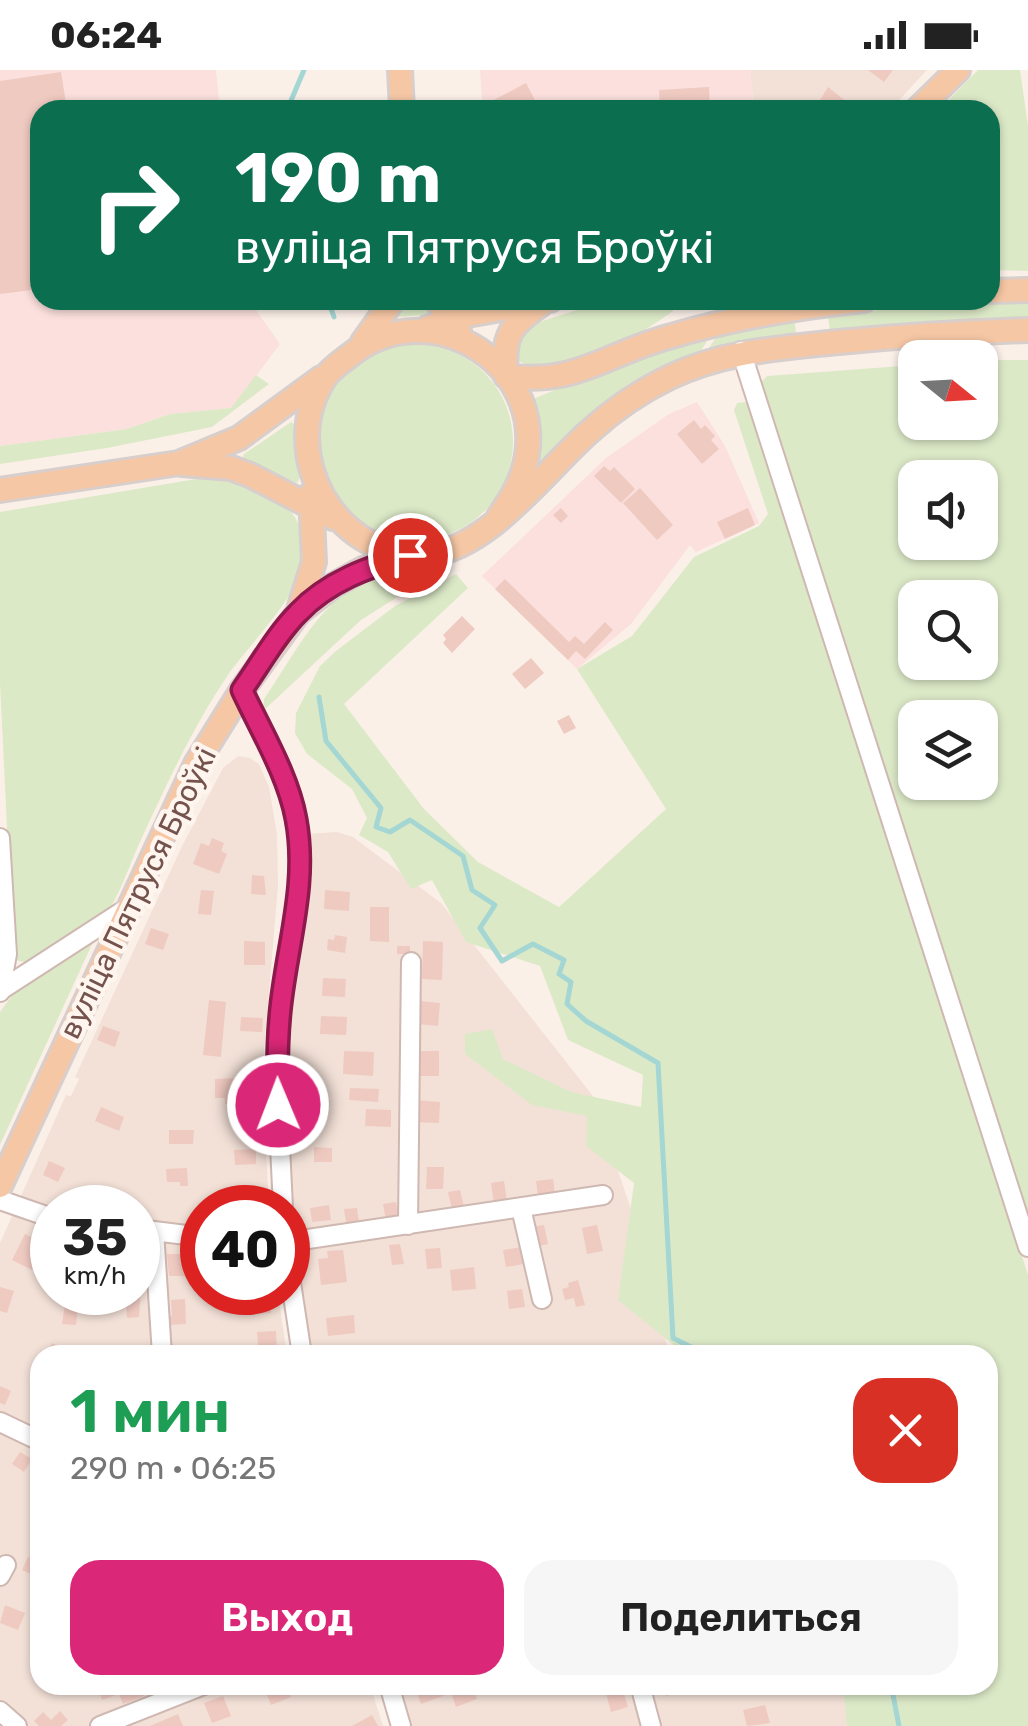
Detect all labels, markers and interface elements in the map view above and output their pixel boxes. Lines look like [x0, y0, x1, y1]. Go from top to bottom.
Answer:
text: 06:24 [50, 12, 162, 58]
text: 190 m [235, 137, 441, 220]
icon: right [70, 140, 200, 270]
text: вуліца Пятруся Броўкі [235, 221, 714, 274]
north arrow [898, 340, 998, 440]
map controls [898, 340, 998, 800]
button: sound [898, 460, 998, 560]
pin [368, 513, 453, 598]
icon: arrive [383, 528, 438, 583]
button: search [898, 580, 998, 680]
button: layers [898, 700, 998, 800]
street label: вуліца Пятруся Броўкі [52, 742, 224, 1044]
position arrow [226, 1053, 330, 1157]
speed limit sign: 40 [180, 1185, 310, 1315]
text: 35 [62, 1208, 128, 1268]
text: km/h [64, 1261, 126, 1290]
text: 1 мин [70, 1376, 230, 1447]
button: close [853, 1378, 958, 1483]
text: 290 m · 06:25 [70, 1449, 276, 1487]
button: Выход [70, 1560, 504, 1675]
button: Поделиться [524, 1560, 958, 1675]

